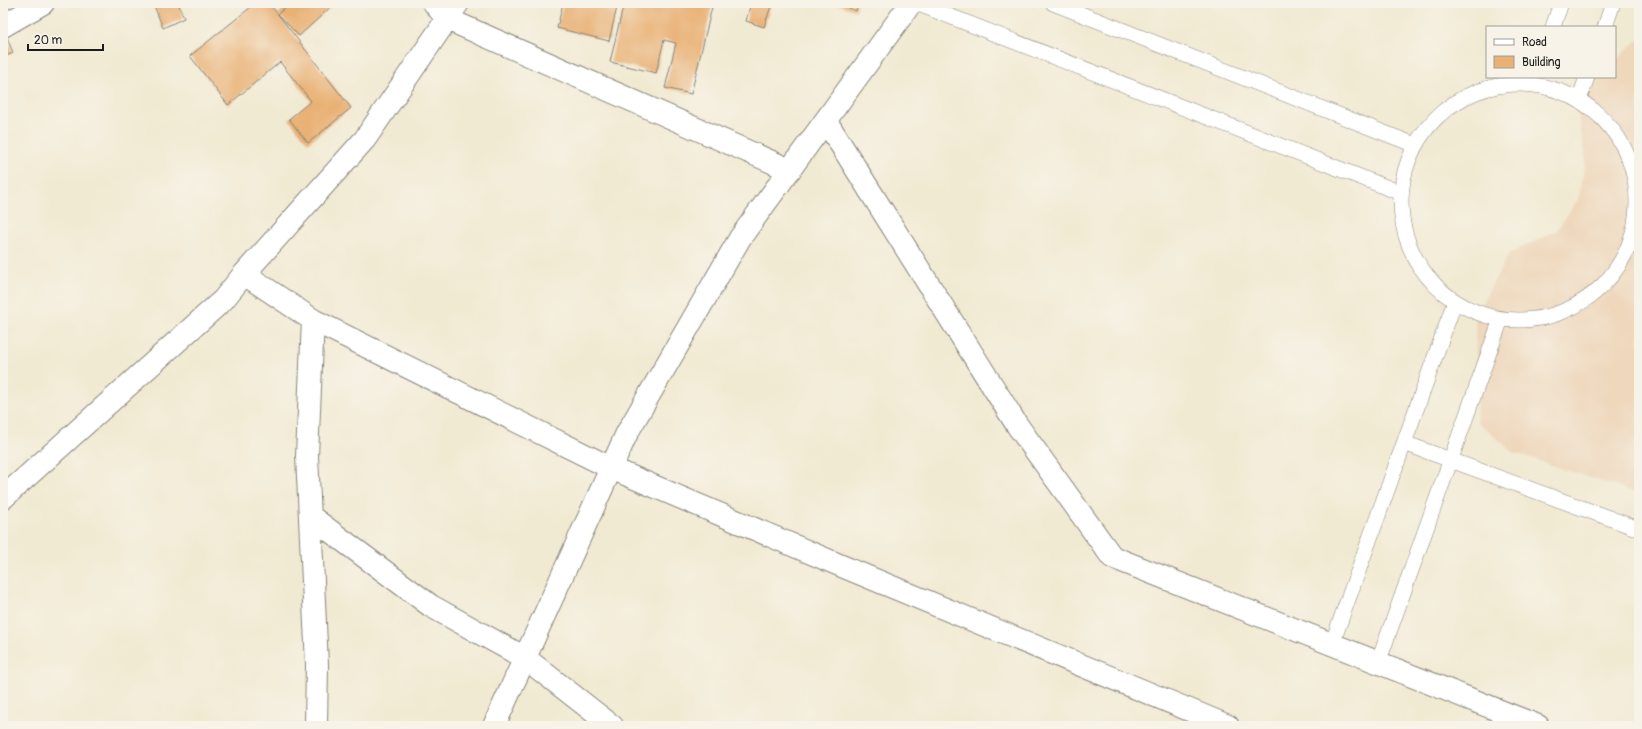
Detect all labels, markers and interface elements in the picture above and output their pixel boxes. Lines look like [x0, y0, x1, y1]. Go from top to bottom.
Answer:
scale bar [28, 26, 103, 52]
legend [1486, 26, 1616, 78]
text: 20 m [34, 33, 63, 48]
text: Road [1522, 35, 1547, 50]
text: Building [1522, 55, 1561, 70]

